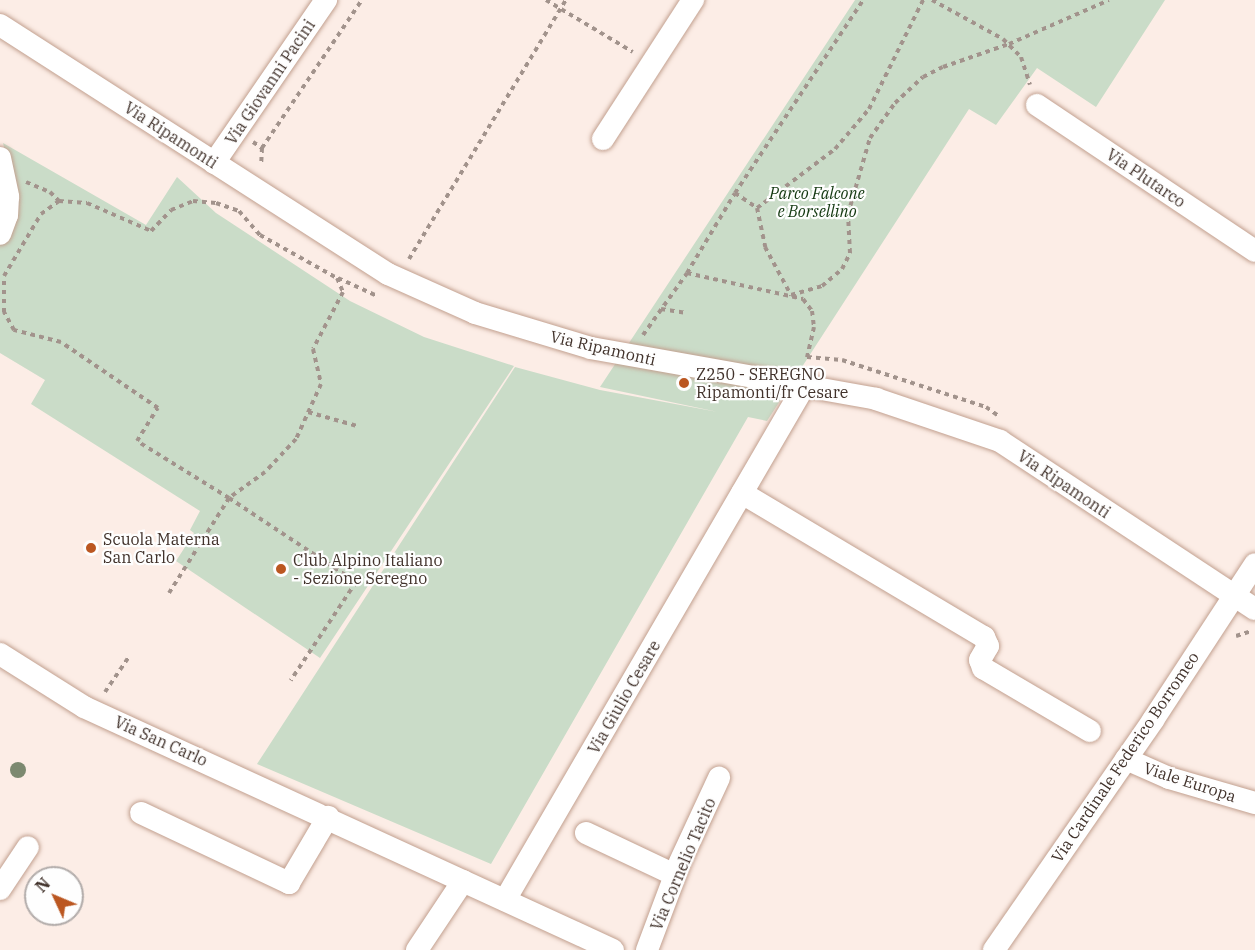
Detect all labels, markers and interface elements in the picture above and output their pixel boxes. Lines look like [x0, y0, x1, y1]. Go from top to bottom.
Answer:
street label: Via Giovanni Pacini [221, 16, 319, 148]
street label: Via Ripamonti [121, 98, 221, 172]
street label: Via Plutarco [1103, 145, 1189, 211]
park label: Parco Falcone e Borsellino [769, 183, 865, 221]
street label: Via Ripamonti [548, 327, 658, 369]
place label: Z250 - SEREGNO Ripamonti/fr Cesare [696, 364, 848, 402]
marker: Z250 - SEREGNO Ripamonti/fr Cesare [677, 376, 691, 390]
street label: Via Ripamonti [1014, 446, 1114, 522]
place label: Scuola Materna San Carlo [103, 529, 220, 567]
marker: Scuola Materna San Carlo [84, 541, 98, 555]
place label: Club Alpino Italiano - Sezione Seregno [293, 550, 443, 588]
marker: Club Alpino Italiano - Sezione Seregno [274, 562, 288, 576]
street label: Via Giulio Cesare [584, 637, 664, 757]
street label: Via Cardinale Federico Borromeo [1047, 648, 1203, 866]
street label: Via San Carlo [112, 712, 210, 770]
street label: Viale Europa [1141, 758, 1239, 806]
street label: Via Cornelio Tacito [646, 795, 720, 933]
north arrow [24, 866, 84, 926]
text: N [31, 873, 54, 896]

